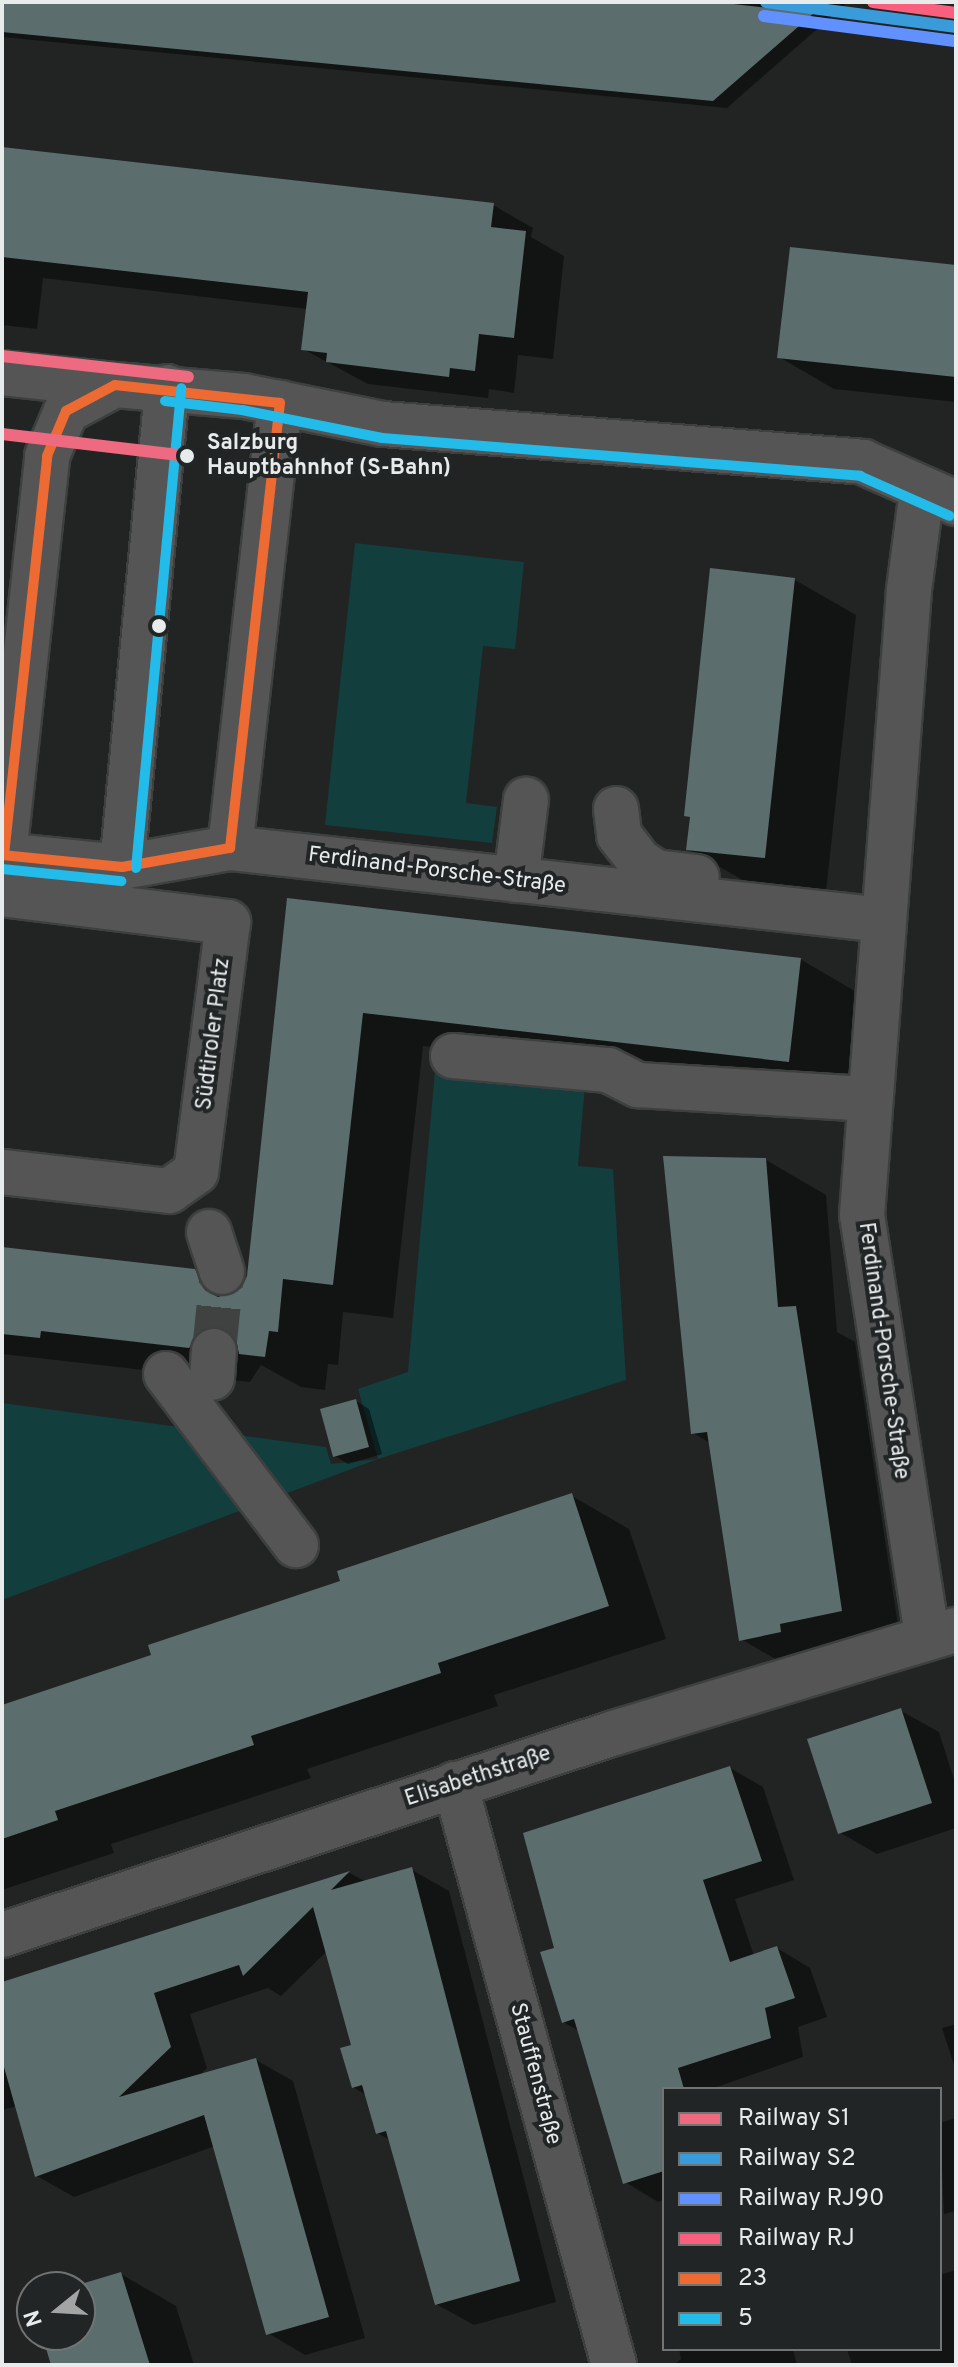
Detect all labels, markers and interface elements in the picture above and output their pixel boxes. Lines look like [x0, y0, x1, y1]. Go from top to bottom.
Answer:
place label: Salzburg Hauptbahnhof (S-Bahn) [207, 430, 451, 482]
marker: Salzburg Hauptbahnhof (S-Bahn) [174, 443, 200, 469]
unlabelled marker [151, 618, 167, 634]
street label: Ferdinand-Porsche-Straße [307, 842, 567, 900]
street label: Südtiroler Platz [192, 956, 236, 1112]
street label: Ferdinand-Porsche-Straße [852, 1221, 914, 1481]
street label: Elisabethstraße [402, 1741, 554, 1813]
street label: Stauffenstraße [503, 2000, 567, 2148]
legend [662, 2087, 942, 2351]
text: Railway S1 [738, 2104, 850, 2134]
text: Railway S2 [738, 2144, 856, 2174]
text: Railway RJ90 [738, 2184, 884, 2214]
text: Railway RJ [738, 2224, 855, 2254]
text: 23 [738, 2264, 767, 2294]
north arrow [16, 2271, 96, 2351]
text: 5 [738, 2304, 753, 2334]
text: N [19, 2306, 50, 2330]

